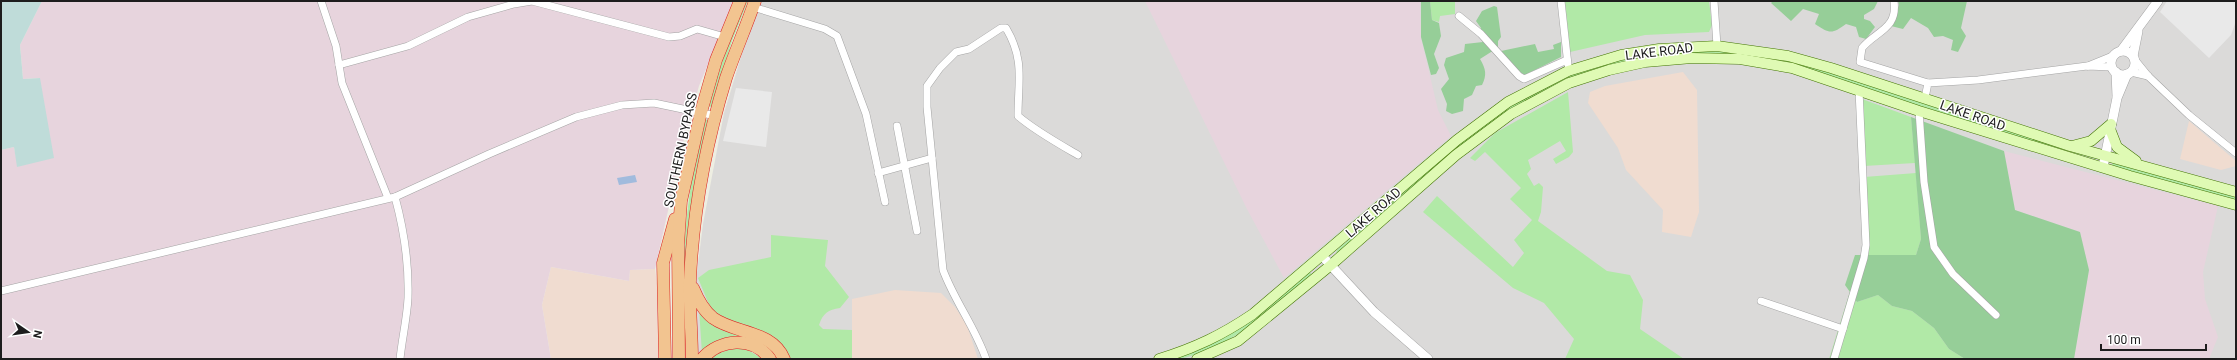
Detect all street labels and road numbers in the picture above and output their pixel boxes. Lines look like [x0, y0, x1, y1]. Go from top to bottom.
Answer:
street label: LAKE ROAD [1624, 40, 1694, 63]
street label: SOUTHERN BYPASS [661, 91, 700, 209]
street label: LAKE ROAD [1938, 97, 2008, 134]
street label: LAKE ROAD [1343, 184, 1404, 240]

